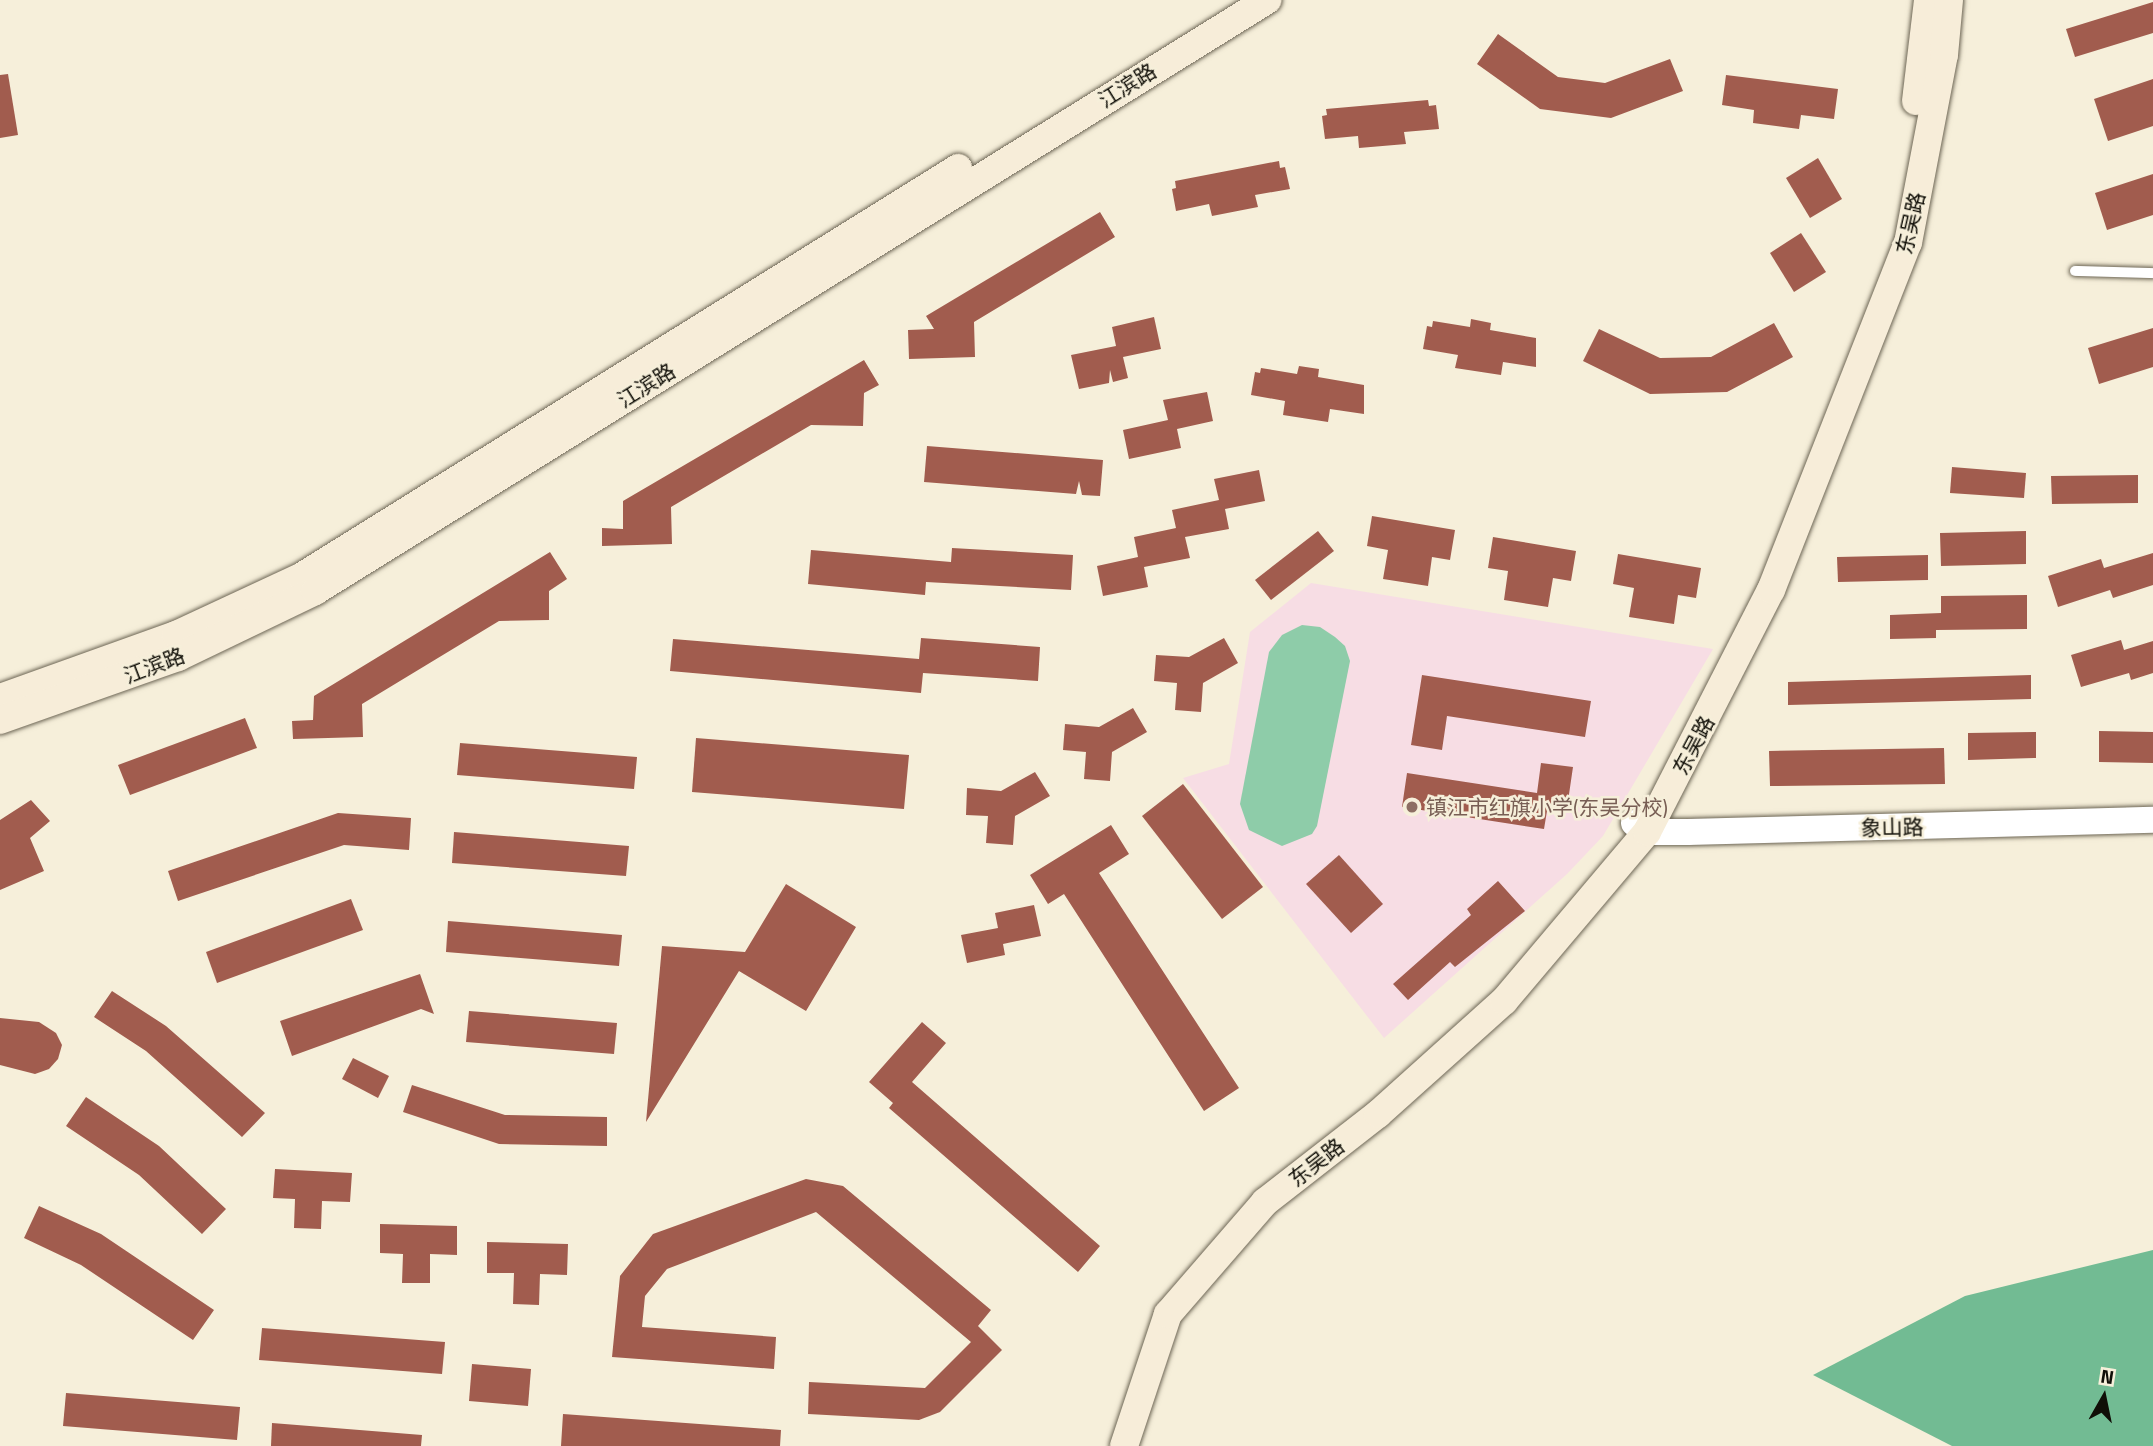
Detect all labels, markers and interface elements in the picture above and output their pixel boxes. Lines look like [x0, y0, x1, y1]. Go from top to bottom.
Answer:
street label: 江滨路 [1094, 58, 1160, 112]
street label: 东吴路 [1891, 189, 1929, 257]
street label: 江滨路 [613, 358, 679, 412]
street label: 江滨路 [120, 642, 188, 688]
street label: 东吴路 [1667, 711, 1719, 779]
place label: 镇江市红旗小学(东吴分校) [1426, 794, 1668, 820]
marker: 镇江市红旗小学(东吴分校) [1404, 799, 1420, 815]
street label: 象山路 [1860, 814, 1924, 840]
street label: 东吴路 [1283, 1133, 1349, 1191]
text: N [2099, 1360, 2116, 1391]
north arrow [2069, 1362, 2139, 1432]

